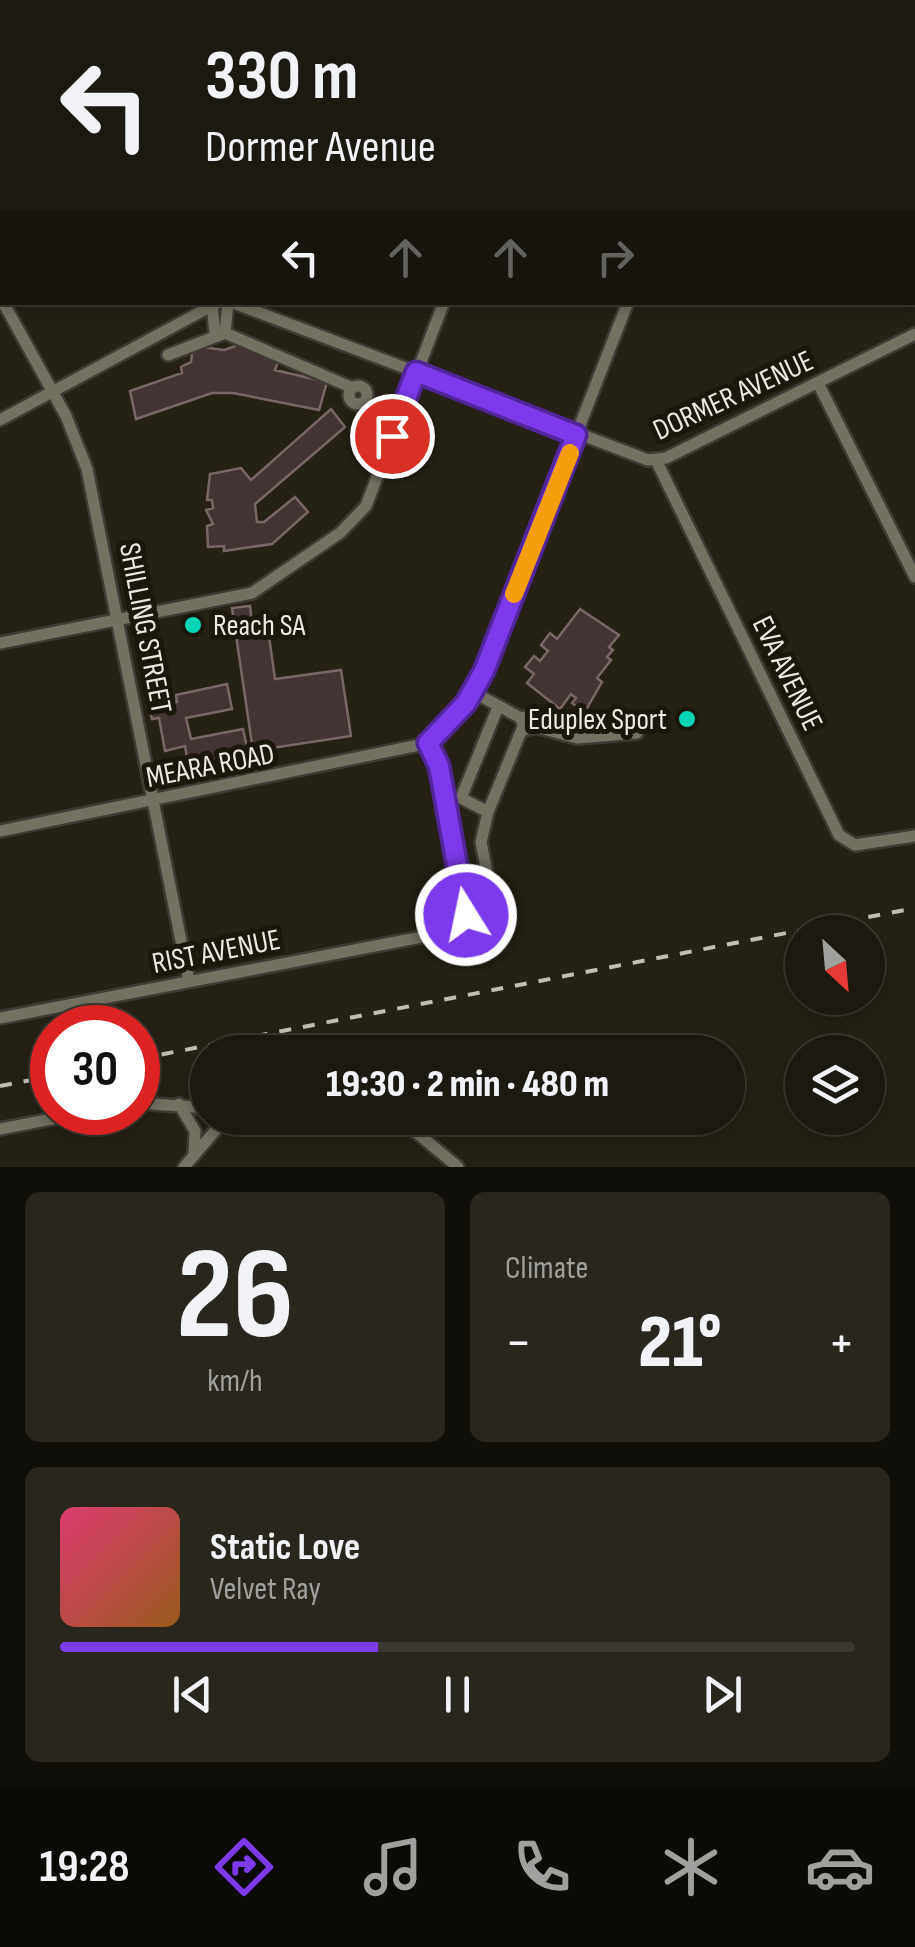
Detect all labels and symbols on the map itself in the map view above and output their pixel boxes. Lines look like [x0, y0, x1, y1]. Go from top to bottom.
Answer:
street label: DORMER AVENUE [648, 343, 819, 449]
pin [350, 394, 435, 479]
street label: SHILLING STREET [111, 540, 179, 717]
place label: Reach SA [213, 608, 306, 644]
street label: EVA AVENUE [744, 610, 830, 737]
marker: Reach SA [182, 614, 204, 636]
place label: Eduplex Sport [528, 702, 667, 738]
marker: Eduplex Sport [676, 708, 698, 730]
street label: MEARA ROAD [143, 736, 277, 796]
position arrow [414, 863, 518, 967]
north arrow [785, 915, 885, 1015]
street label: RIST AVENUE [149, 922, 283, 982]
speed limit sign: 30 [30, 1005, 160, 1135]

